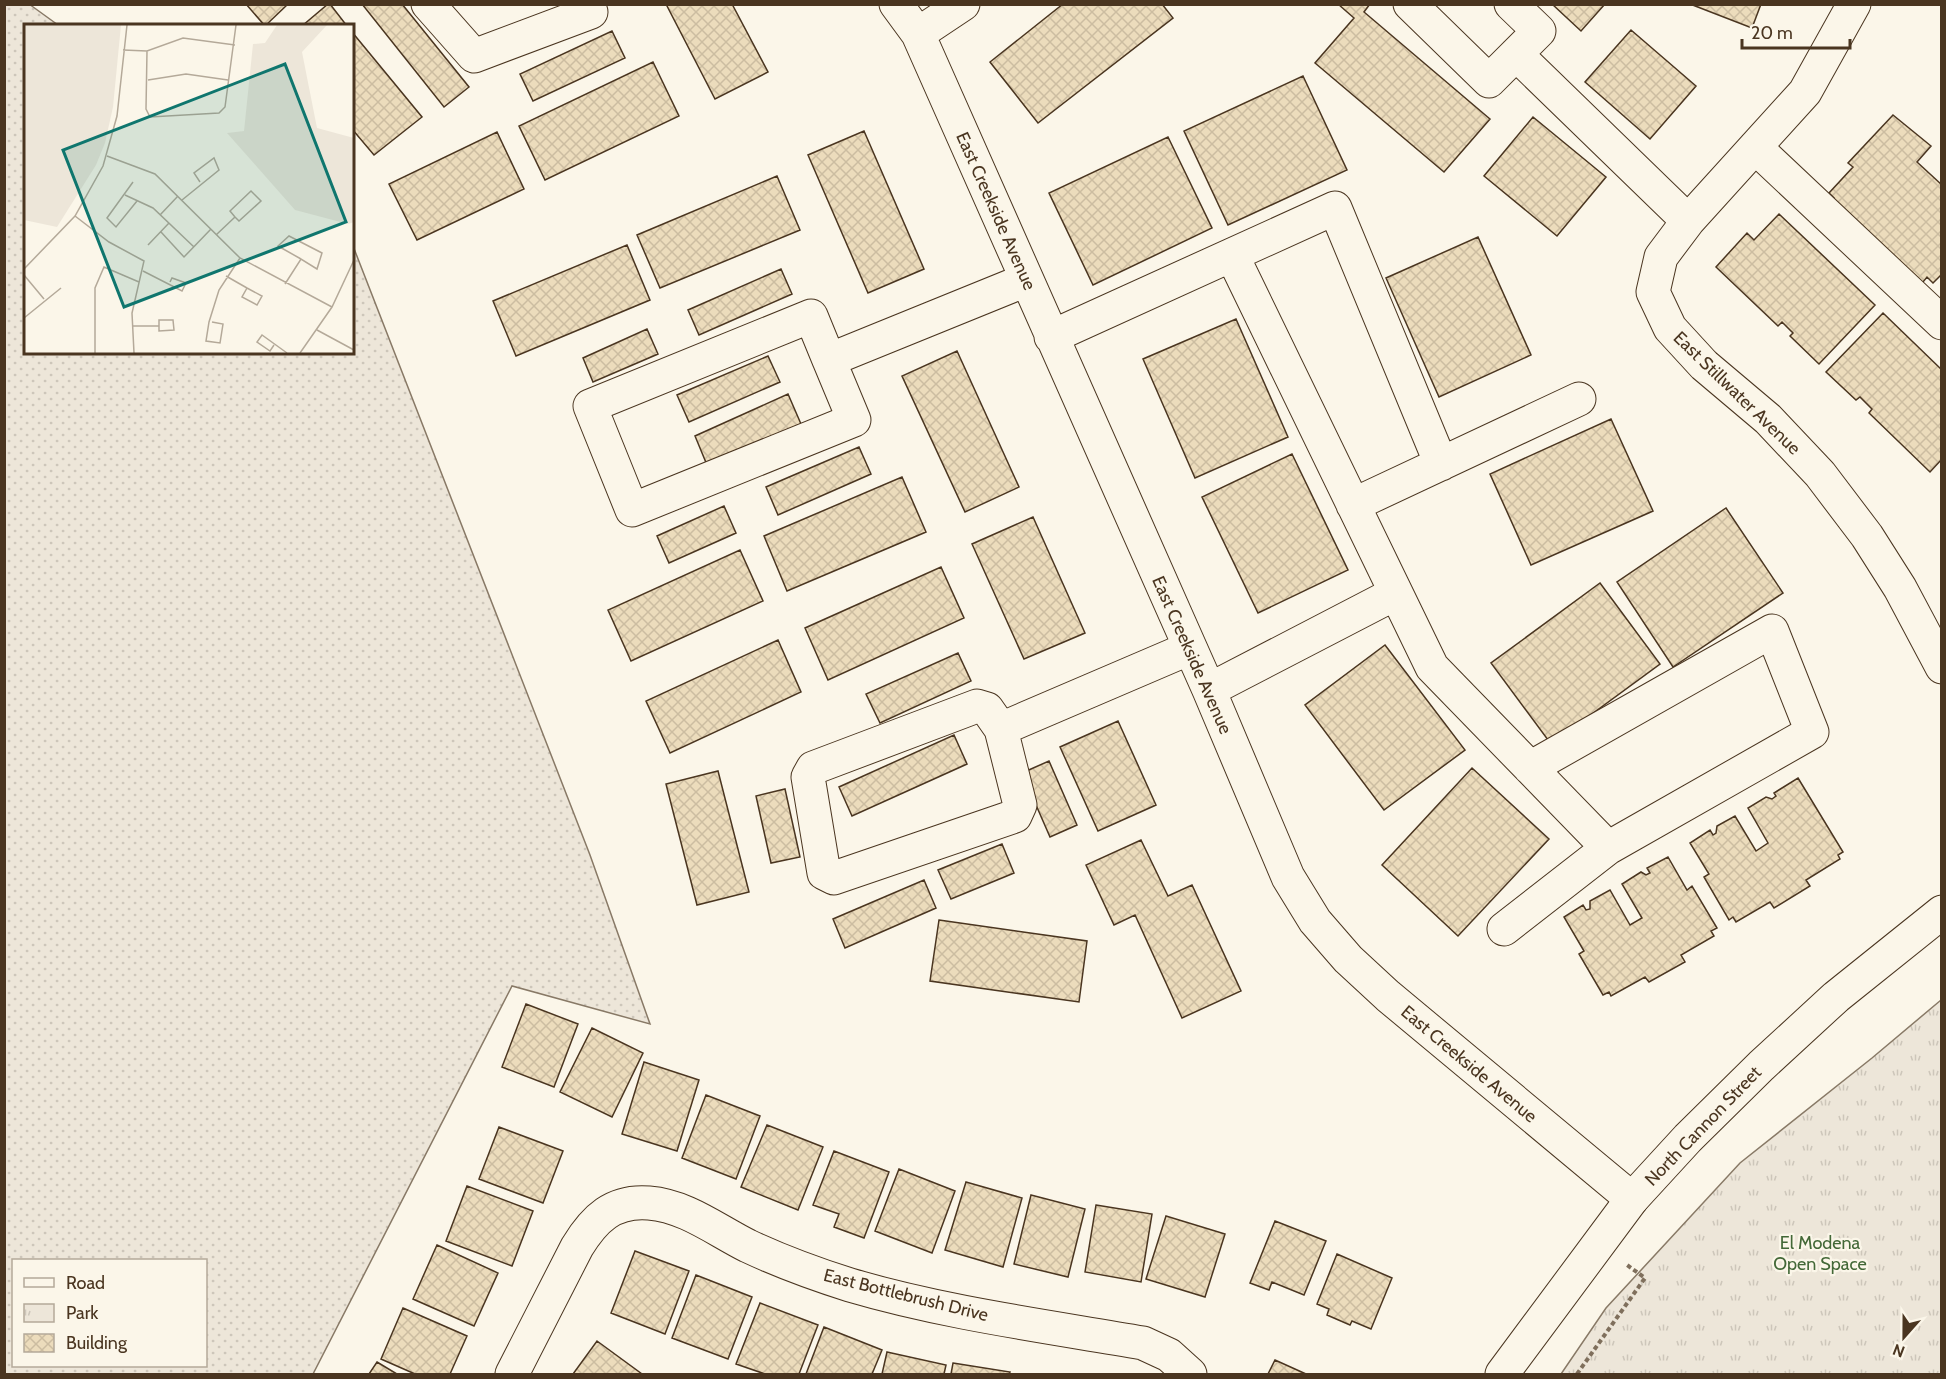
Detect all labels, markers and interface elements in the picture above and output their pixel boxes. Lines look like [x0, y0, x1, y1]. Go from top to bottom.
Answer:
scale bar [1742, 12, 1850, 50]
text: 20 m [1751, 22, 1793, 44]
inset map [24, 24, 354, 354]
street label: East Creekside Avenue [951, 129, 1041, 293]
street label: East Stillwater Avenue [1669, 327, 1805, 459]
street label: East Creekside Avenue [1147, 573, 1237, 737]
street label: East Creekside Avenue [1397, 1001, 1541, 1127]
street label: North Cannon Street [1640, 1062, 1766, 1190]
park label: El Modena Open Space [1773, 1232, 1867, 1275]
legend [12, 1259, 207, 1367]
street label: East Bottlebrush Drive [821, 1264, 991, 1326]
text: Road [66, 1272, 105, 1294]
text: Park [66, 1302, 99, 1324]
north arrow [1874, 1307, 1934, 1367]
text: Building [66, 1332, 128, 1354]
text: N [1890, 1340, 1907, 1361]

